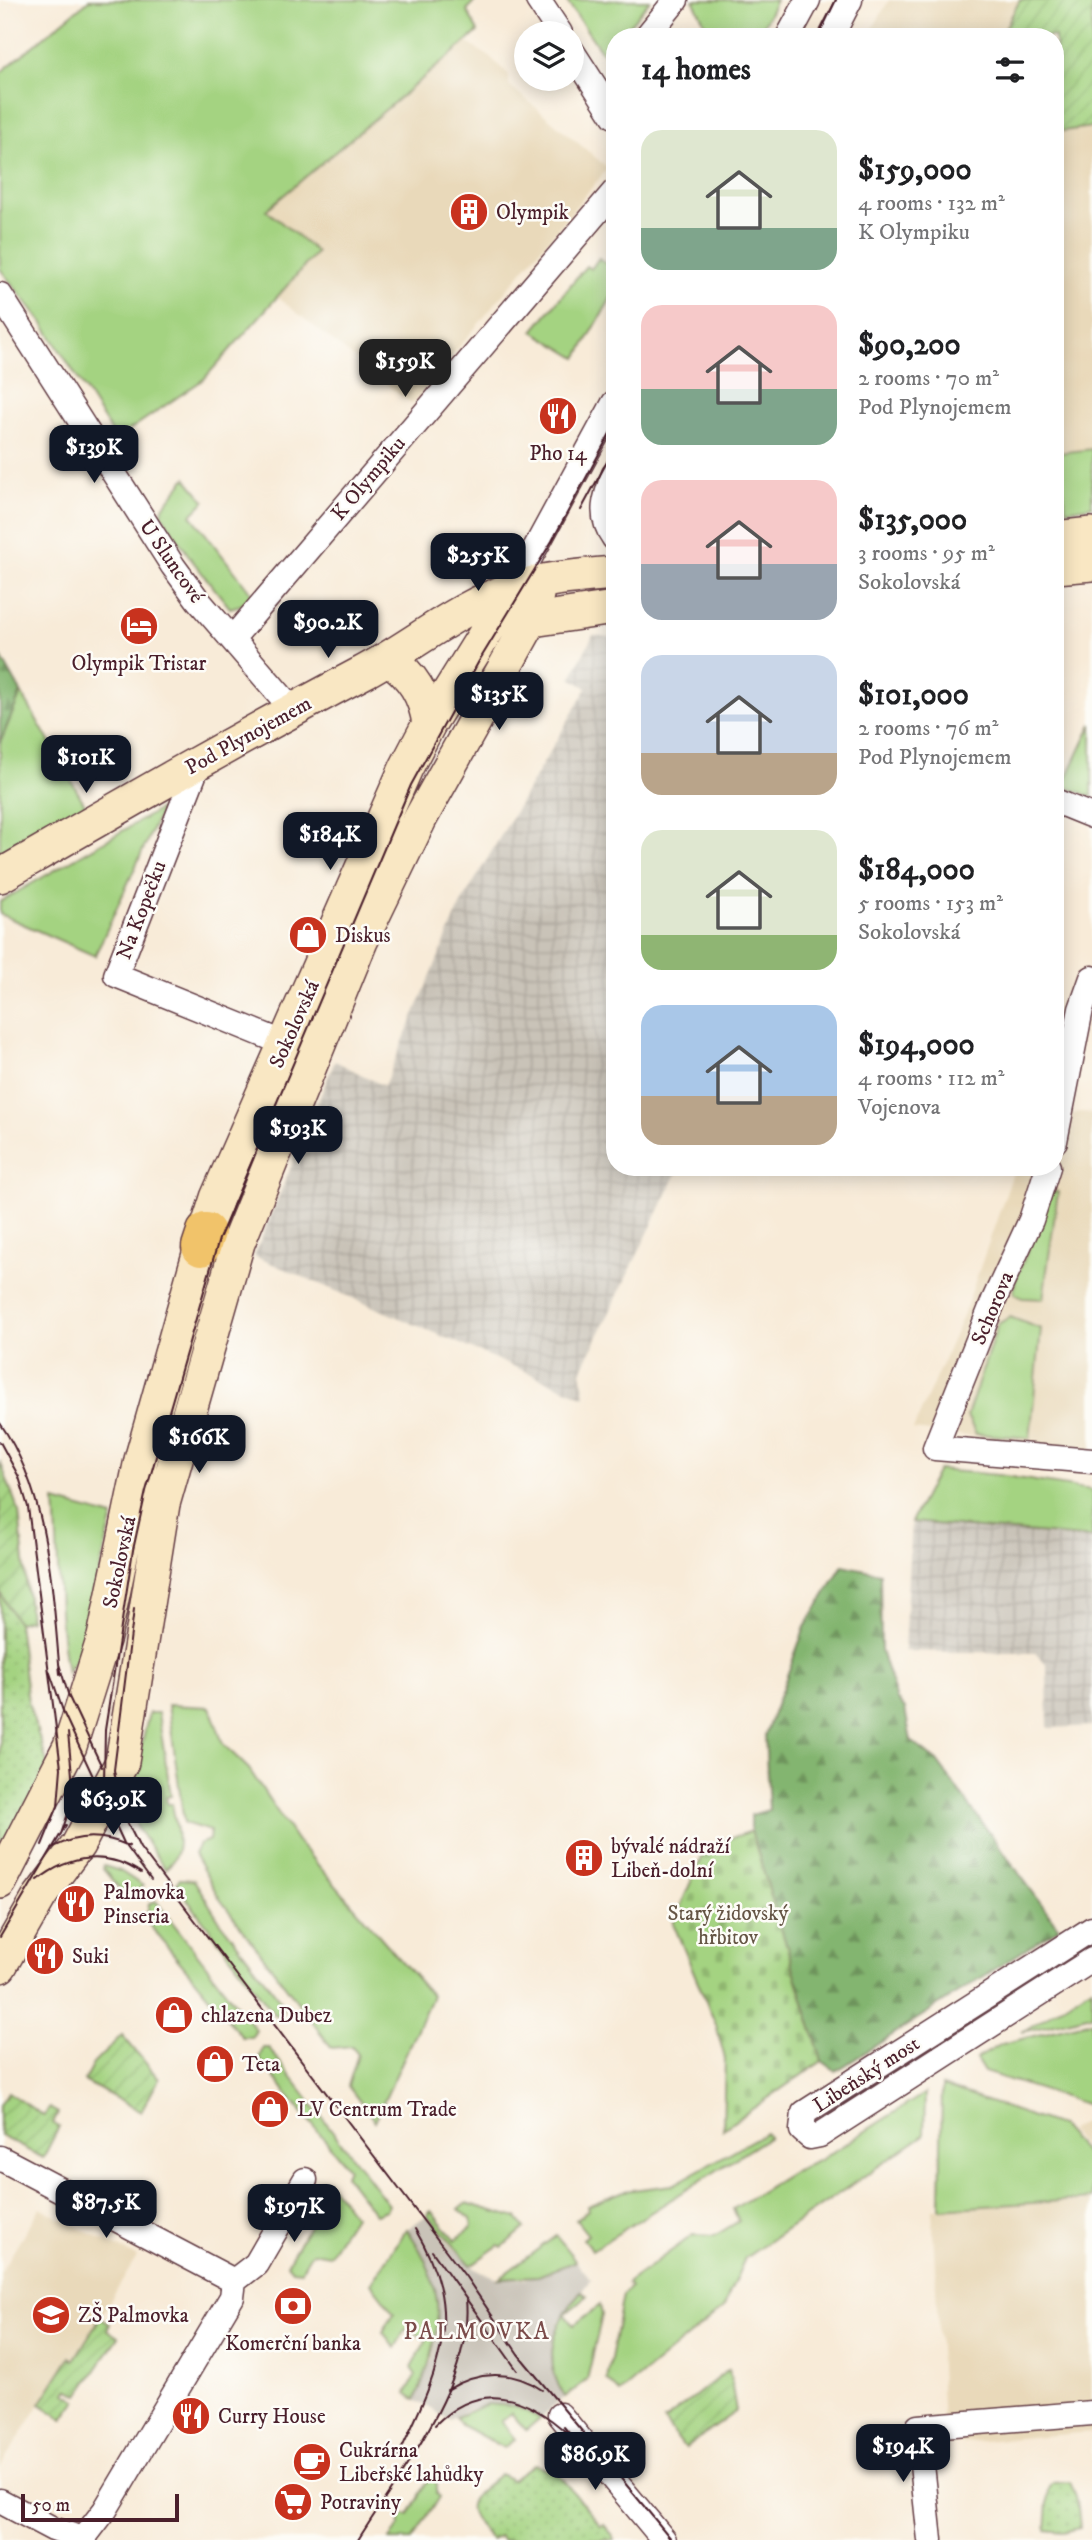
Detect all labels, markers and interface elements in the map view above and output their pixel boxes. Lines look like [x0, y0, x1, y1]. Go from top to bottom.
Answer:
map controls [514, 21, 584, 91]
button: layers [514, 21, 584, 91]
icon: filters [991, 51, 1029, 89]
text: 14 homes [641, 52, 751, 89]
text: $159,000 [858, 152, 972, 189]
icon: home [697, 158, 781, 242]
text: 4 rooms · 132 m² [858, 189, 1005, 218]
building icon: Olympik [448, 191, 490, 233]
place label: Olympik [496, 200, 569, 226]
text: K Olympiku [858, 218, 970, 247]
text: $90,200 [858, 327, 961, 364]
icon: home [697, 333, 781, 417]
pin: $159K [356, 340, 454, 399]
text: $159K [375, 347, 435, 376]
text: 2 rooms · 70 m² [858, 364, 999, 393]
text: Pod Plynojemem [858, 393, 1012, 422]
restaurant icon: Pho 14 [537, 395, 579, 437]
pin: $139K [45, 426, 143, 485]
street label: K Olympiku [326, 431, 412, 526]
text: $139K [65, 433, 123, 462]
place label: Pho 14 [529, 441, 588, 467]
text: $135,000 [858, 502, 967, 539]
icon: home [697, 508, 781, 592]
street label: U Sluncové [133, 515, 210, 609]
pin: $255K [429, 534, 527, 593]
text: 3 rooms · 95 m² [858, 539, 995, 568]
text: $255K [447, 541, 509, 570]
text: Sokolovská [858, 568, 960, 597]
pin: $90.2K [271, 600, 385, 660]
hotel icon: Olympik Tristar [118, 605, 160, 647]
text: $90.2K [293, 608, 363, 637]
place label: Olympik Tristar [72, 651, 207, 677]
pin: $135K [450, 672, 548, 732]
text: $101,000 [858, 677, 969, 714]
text: $135K [470, 680, 528, 709]
icon: home [697, 683, 781, 767]
street label: Pod Plynojemem [181, 690, 316, 781]
text: 2 rooms · 76 m² [858, 714, 998, 743]
pin: $101K [37, 736, 135, 795]
text: $101K [57, 743, 115, 772]
text: Pod Plynojemem [858, 743, 1012, 772]
pin: $184K [281, 812, 379, 872]
text: $184K [299, 820, 361, 849]
text: $184,000 [858, 852, 975, 889]
street label: Na Kopečku [111, 857, 173, 963]
icon: home [697, 858, 781, 942]
text: 5 rooms · 153 m² [858, 889, 1003, 918]
shop icon: Diskus [287, 914, 329, 956]
text: Sokolovská [858, 918, 960, 947]
place label: Diskus [335, 923, 391, 949]
street label: Sokolovská [264, 976, 326, 1072]
text: $194,000 [858, 1027, 975, 1064]
icon: home [697, 1033, 781, 1117]
text: 4 rooms · 112 m² [858, 1064, 1005, 1093]
text: Vojenova [858, 1093, 941, 1122]
pin: $193K [249, 1106, 347, 1166]
text: $193K [269, 1114, 327, 1143]
street label: Schorova [966, 1268, 1020, 1349]
pin: $166K [150, 1416, 248, 1475]
text: $166K [168, 1423, 230, 1452]
street label: Sokolovská [98, 1514, 142, 1611]
pin: $63.9K [56, 1778, 170, 1837]
text: $63.9K [80, 1785, 146, 1814]
place label: bývalé nádraží Libeň-dolní [611, 1834, 732, 1884]
building icon: bývalé nádraží Libeň-dolní [563, 1837, 605, 1879]
place label: Palmovka Pinseria [103, 1880, 185, 1930]
restaurant icon: Palmovka Pinseria [55, 1883, 97, 1925]
park label: Starý židovský hřbitov [668, 1901, 789, 1951]
restaurant icon: Suki [24, 1935, 66, 1977]
place label: Suki [72, 1944, 109, 1970]
shop icon: chlazena Dubez [153, 1994, 195, 2036]
place label: chlazena Dubez [201, 2003, 332, 2029]
street label: Libeňský most [808, 2031, 925, 2119]
shop icon: Teta [194, 2043, 236, 2085]
place label: Teta [242, 2052, 280, 2078]
shop icon: LV Centrum Trade [249, 2088, 291, 2130]
place label: LV Centrum Trade [297, 2097, 457, 2123]
pin: $87.5K [49, 2180, 163, 2240]
pin: $197K [245, 2184, 343, 2244]
text: $87.5K [72, 2188, 140, 2217]
text: $197K [264, 2192, 324, 2221]
bank icon: Komerční banka [272, 2285, 314, 2327]
school or university icon: ZŠ Palmovka [30, 2294, 72, 2336]
place label: ZŠ Palmovka [78, 2301, 189, 2329]
district label: PALMOVKA [403, 2317, 551, 2347]
place label: Komerční banka [225, 2331, 361, 2357]
restaurant icon: Curry House [170, 2395, 212, 2437]
place label: Curry House [218, 2404, 326, 2430]
pin: $194K [854, 2424, 952, 2484]
pin: $86.9K [538, 2432, 652, 2492]
text: $194K [872, 2432, 934, 2461]
place label: Cukrárna Libeřské lahůdky [339, 2438, 484, 2488]
text: $86.9K [560, 2440, 630, 2469]
cafe icon: Cukrárna Libeřské lahůdky [291, 2441, 333, 2483]
supermarket icon: Potraviny [272, 2481, 314, 2523]
place label: Potraviny [320, 2490, 402, 2516]
scale bar [21, 2491, 178, 2523]
text: 50 m [32, 2494, 70, 2517]

